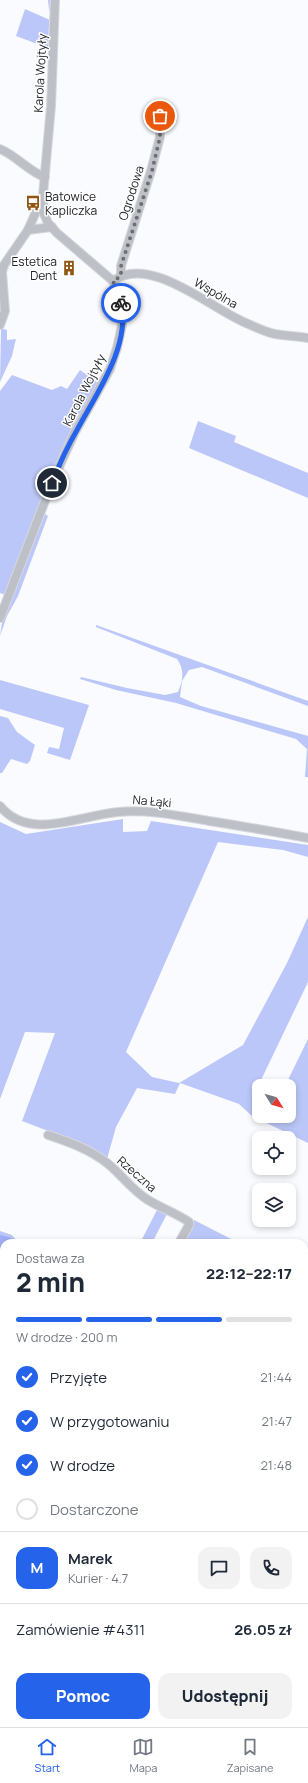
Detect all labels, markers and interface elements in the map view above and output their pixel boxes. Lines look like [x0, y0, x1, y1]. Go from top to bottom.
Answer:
street label: Karola Wojtyły [29, 32, 51, 113]
pin [143, 99, 177, 133]
icon: bag [149, 105, 171, 127]
street label: Ogrodowa [114, 163, 148, 223]
place label: Batowice Kapliczka [45, 188, 97, 219]
bus stop icon: Batowice Kapliczka [24, 194, 42, 212]
place label: Estetica Dent [11, 253, 57, 284]
building icon: Estetica Dent [60, 259, 78, 277]
street label: Wspólna [191, 274, 241, 312]
courier [101, 283, 141, 323]
icon: bike [110, 292, 132, 314]
street label: Karola Wojtyły [58, 350, 110, 429]
pin [35, 466, 69, 500]
icon: home [41, 472, 63, 494]
street label: Na Łąki [132, 791, 172, 811]
north arrow [252, 1079, 296, 1123]
map controls [252, 1079, 296, 1227]
button: locate [252, 1131, 296, 1175]
street label: Rzeczna [114, 1152, 160, 1196]
button: layers [252, 1183, 296, 1227]
text: Dostawa za [16, 1249, 84, 1267]
text: 22:12–22:17 [206, 1263, 292, 1284]
text: 2 min [16, 1264, 85, 1300]
text: W drodze · 200 m [16, 1328, 117, 1346]
icon: check [16, 1366, 38, 1388]
text: Przyjęte [50, 1367, 107, 1388]
text: 21:44 [260, 1368, 292, 1386]
icon: check [16, 1410, 38, 1432]
text: W przygotowaniu [50, 1411, 169, 1432]
text: 21:47 [261, 1412, 292, 1430]
icon: check [16, 1454, 38, 1476]
text: W drodze [50, 1455, 115, 1476]
text: 21:48 [260, 1456, 292, 1474]
text: Dostarczone [50, 1499, 139, 1520]
button: chat [198, 1547, 240, 1589]
button: phone [250, 1547, 292, 1589]
text: Marek [68, 1548, 112, 1569]
text: M [31, 1557, 43, 1578]
text: Kurier · 4.7 [68, 1569, 128, 1587]
text: Zamówienie #4311 [16, 1619, 145, 1640]
text: 26.05 zł [234, 1619, 292, 1640]
button: Pomoc [16, 1673, 150, 1719]
button: Udostępnij [158, 1673, 292, 1719]
tab: Start [35, 1736, 60, 1775]
tab: Mapa [129, 1736, 157, 1775]
tab: Zapisane [227, 1736, 273, 1775]

